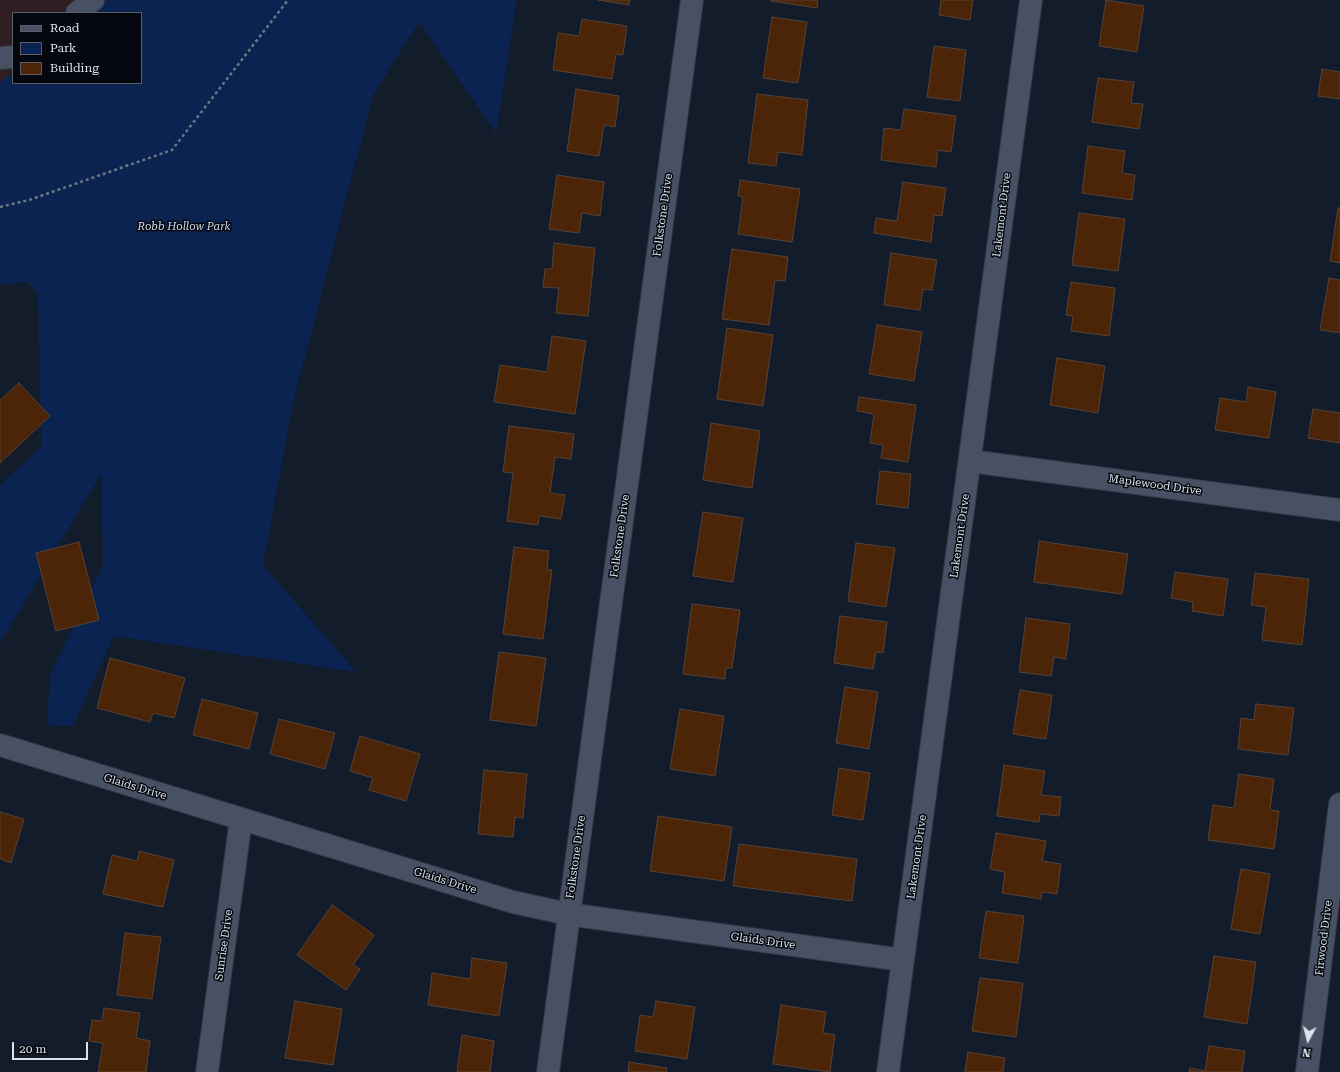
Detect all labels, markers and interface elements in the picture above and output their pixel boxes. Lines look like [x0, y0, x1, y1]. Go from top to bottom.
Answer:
legend [12, 12, 142, 84]
text: Road [50, 21, 79, 35]
text: Park [50, 41, 76, 55]
text: Building [50, 61, 99, 75]
street label: Lakemont Drive [990, 172, 1014, 258]
street label: Folkstone Drive [651, 173, 675, 257]
park label: Robb Hollow Park [137, 220, 231, 234]
street label: Maplewood Drive [1108, 472, 1202, 498]
street label: Lakemont Drive [948, 493, 972, 579]
street label: Folkstone Drive [608, 494, 632, 578]
street label: Glaids Drive [102, 771, 168, 803]
street label: Lakemont Drive [905, 814, 929, 900]
street label: Folkstone Drive [564, 815, 588, 899]
street label: Glaids Drive [412, 865, 478, 897]
street label: Firwood Drive [1313, 900, 1335, 976]
street label: Sunrise Drive [212, 909, 236, 981]
street label: Glaids Drive [730, 930, 796, 952]
north arrow [1288, 1020, 1328, 1060]
scale bar [14, 1034, 90, 1060]
text: 20 m [19, 1042, 46, 1056]
text: N [1301, 1045, 1311, 1059]

